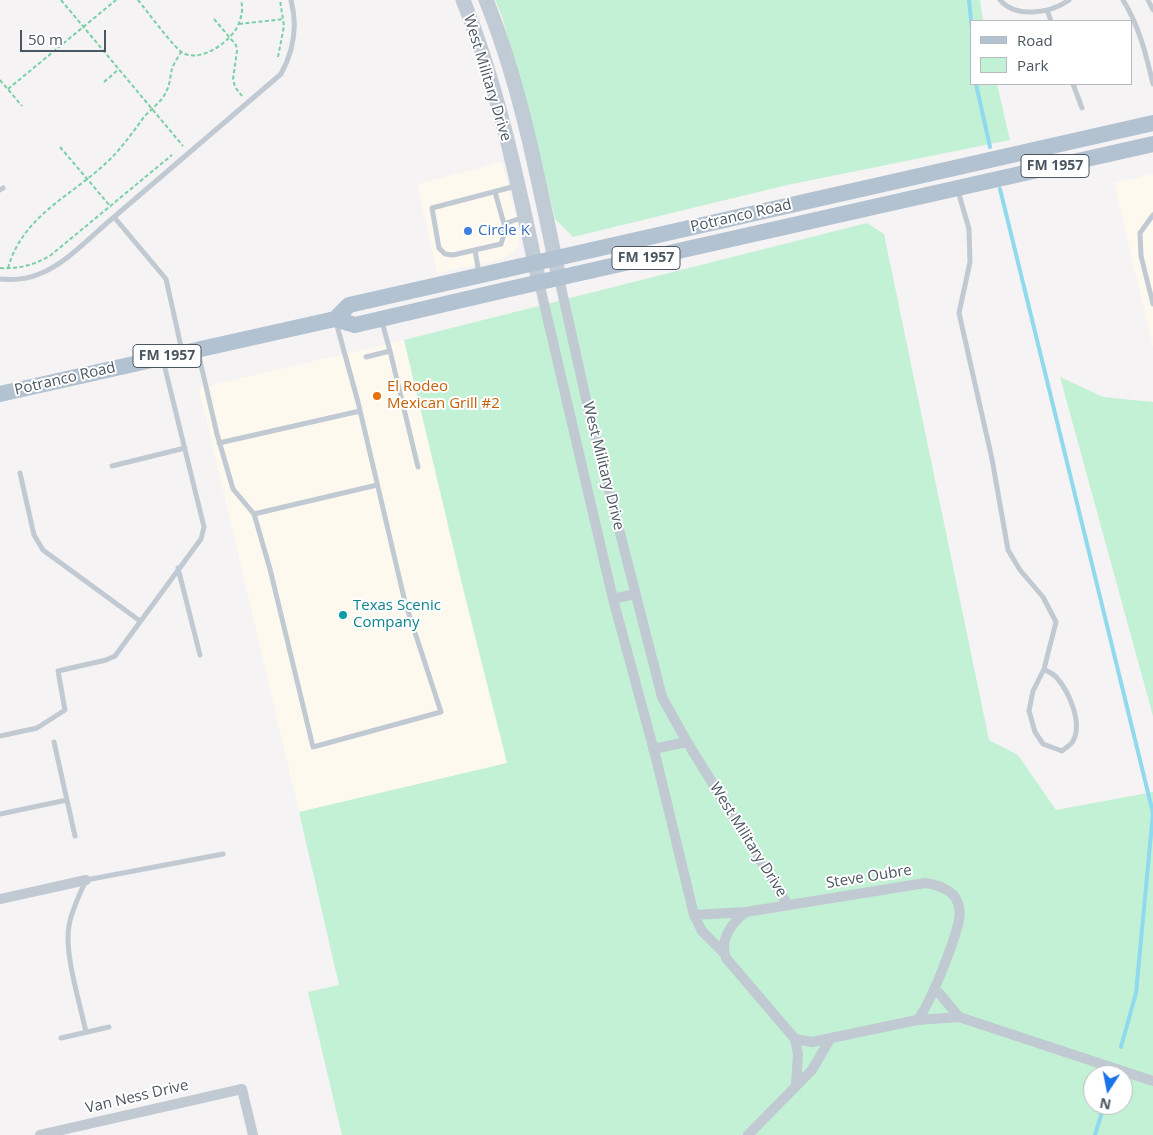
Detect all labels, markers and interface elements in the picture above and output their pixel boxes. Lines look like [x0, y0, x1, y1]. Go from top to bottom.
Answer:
street label: West Military Drive [459, 13, 515, 143]
scale bar [22, 20, 109, 52]
legend [970, 20, 1133, 85]
text: 50 m [28, 29, 63, 49]
text: Road [1017, 30, 1053, 50]
text: Park [1017, 55, 1048, 75]
road number: FM 1957 [1021, 154, 1089, 178]
street label: Potranco Road [689, 196, 793, 236]
place label: Circle K [478, 222, 530, 240]
marker: Circle K [462, 225, 474, 237]
road number: FM 1957 [612, 247, 680, 270]
road number: FM 1957 [133, 344, 201, 368]
street label: Potranco Road [13, 359, 117, 399]
place label: El Rodeo Mexican Grill #2 [387, 378, 500, 413]
marker: El Rodeo Mexican Grill #2 [371, 390, 383, 402]
street label: West Military Drive [578, 400, 628, 532]
place label: Texas Scenic Company [353, 597, 441, 632]
marker: Texas Scenic Company [337, 609, 349, 621]
street label: West Military Drive [706, 779, 790, 901]
street label: Steve Oubre [825, 861, 913, 893]
north arrow [1083, 1065, 1133, 1115]
street label: Van Ness Drive [84, 1076, 190, 1118]
text: N [1098, 1094, 1113, 1115]

